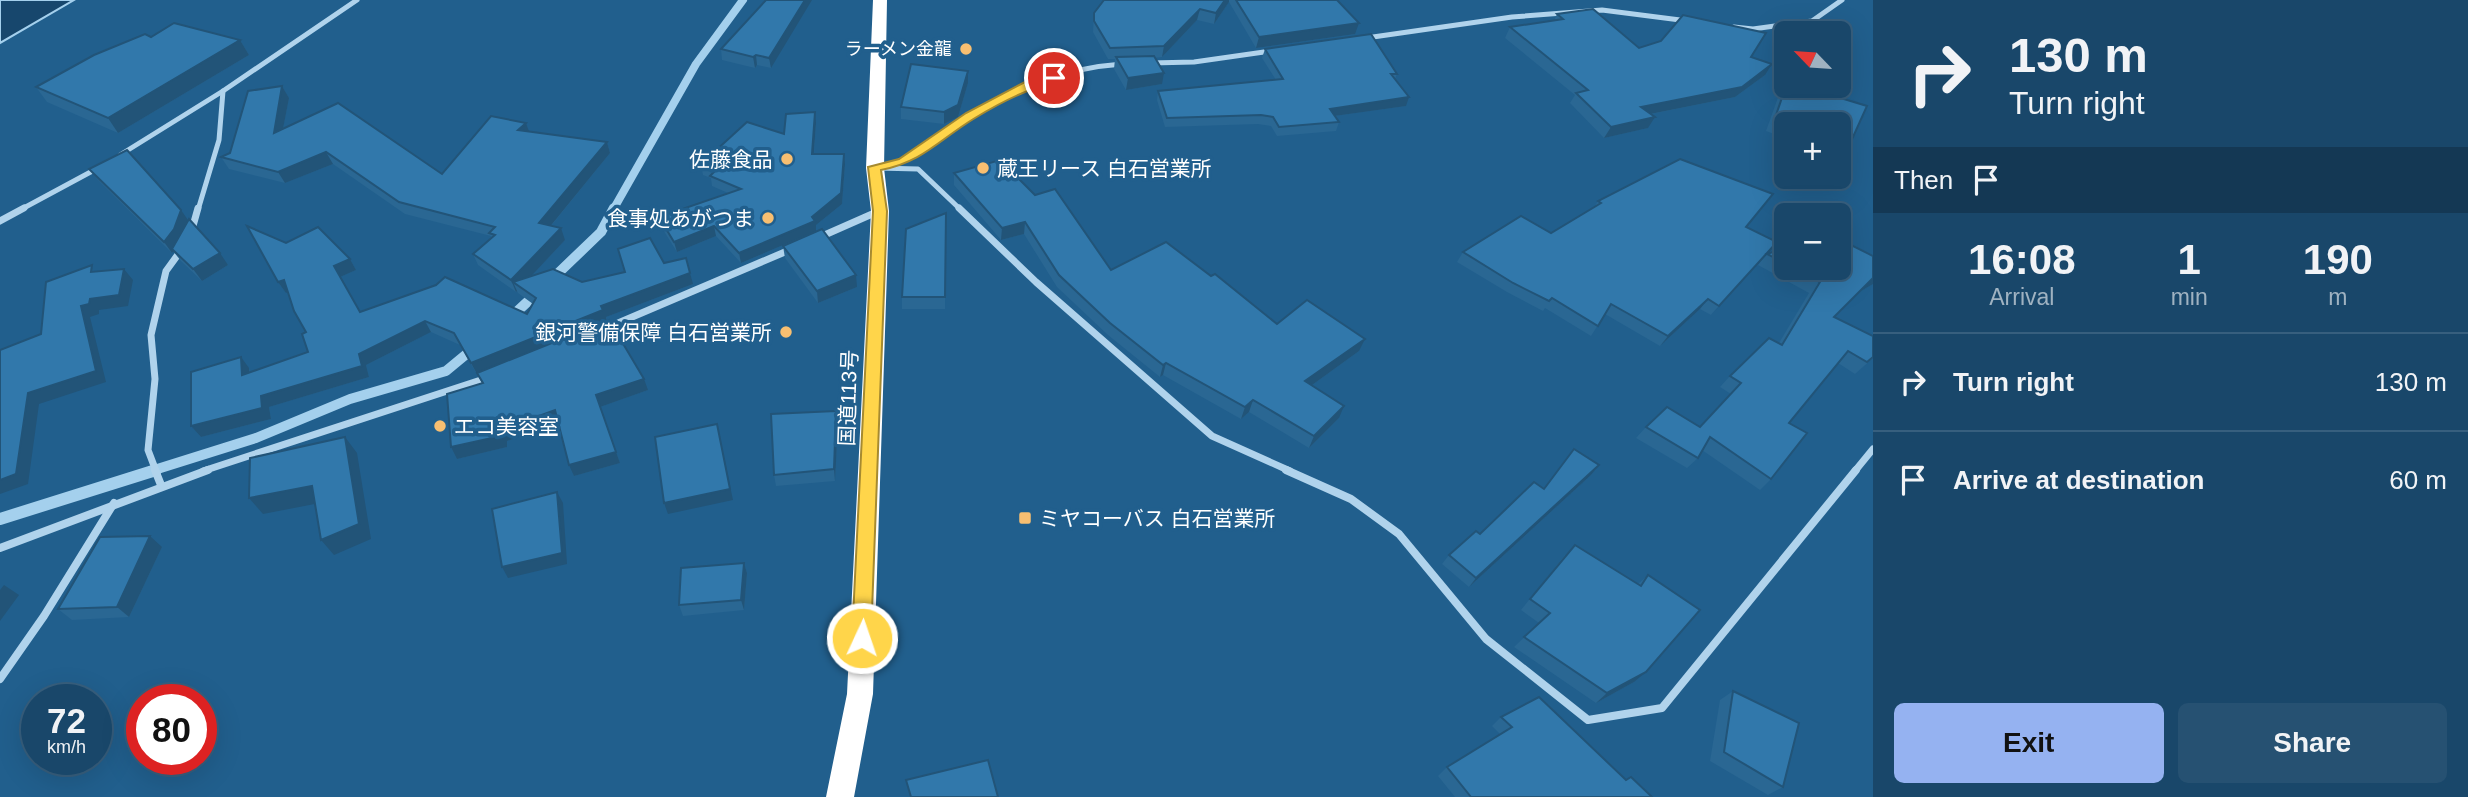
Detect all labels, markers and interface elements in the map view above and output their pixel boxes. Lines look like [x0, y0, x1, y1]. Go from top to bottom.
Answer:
north arrow [1774, 21, 1852, 98]
map controls [1774, 21, 1851, 280]
icon: right [1894, 28, 1985, 119]
text: 130 m [2009, 28, 2148, 82]
place label: ラーメン金龍 [845, 39, 952, 59]
marker: ラーメン金龍 [958, 41, 974, 57]
pin [1024, 48, 1084, 108]
icon: arrive [1035, 59, 1073, 97]
text: Turn right [2009, 85, 2145, 121]
button: + [1774, 112, 1851, 189]
place label: 佐藤食品 [689, 148, 773, 171]
marker: 佐藤食品 [779, 151, 795, 167]
place label: 蔵王リース 白石営業所 [997, 157, 1212, 180]
marker: 蔵王リース 白石営業所 [975, 160, 991, 176]
icon: arrive [1967, 161, 2005, 199]
text: Then [1894, 165, 1953, 195]
button: − [1774, 203, 1851, 280]
place label: 食事処あがつま [607, 207, 754, 230]
marker: 食事処あがつま [760, 210, 776, 226]
text: 16:08 [1968, 236, 2076, 283]
text: 1 [2177, 236, 2201, 283]
text: 190 [2303, 236, 2373, 283]
text: Arrival [1989, 284, 2054, 310]
text: min [2171, 284, 2208, 310]
text: m [2328, 284, 2347, 310]
place label: 銀河警備保障 白石営業所 [535, 321, 772, 344]
marker: 銀河警備保障 白石営業所 [778, 324, 794, 340]
street label: 国道113号 [835, 349, 861, 447]
icon: right [1894, 363, 1932, 401]
text: Turn right [1953, 367, 2074, 397]
text: 130 m [2375, 367, 2447, 397]
place label: エコ美容室 [454, 415, 559, 438]
marker: エコ美容室 [432, 418, 448, 434]
icon: arrive [1894, 461, 1932, 499]
text: Arrive at destination [1953, 465, 2204, 495]
text: 60 m [2389, 465, 2447, 495]
place label: ミヤコーバス 白石営業所 [1039, 507, 1276, 530]
marker: ミヤコーバス 白石営業所 [1017, 510, 1033, 526]
position arrow [825, 601, 899, 675]
speed limit sign: 80 [126, 684, 217, 775]
text: 72 [47, 701, 86, 740]
button: Exit [1894, 703, 2164, 783]
button: Share [2178, 703, 2447, 783]
text: km/h [47, 737, 86, 757]

